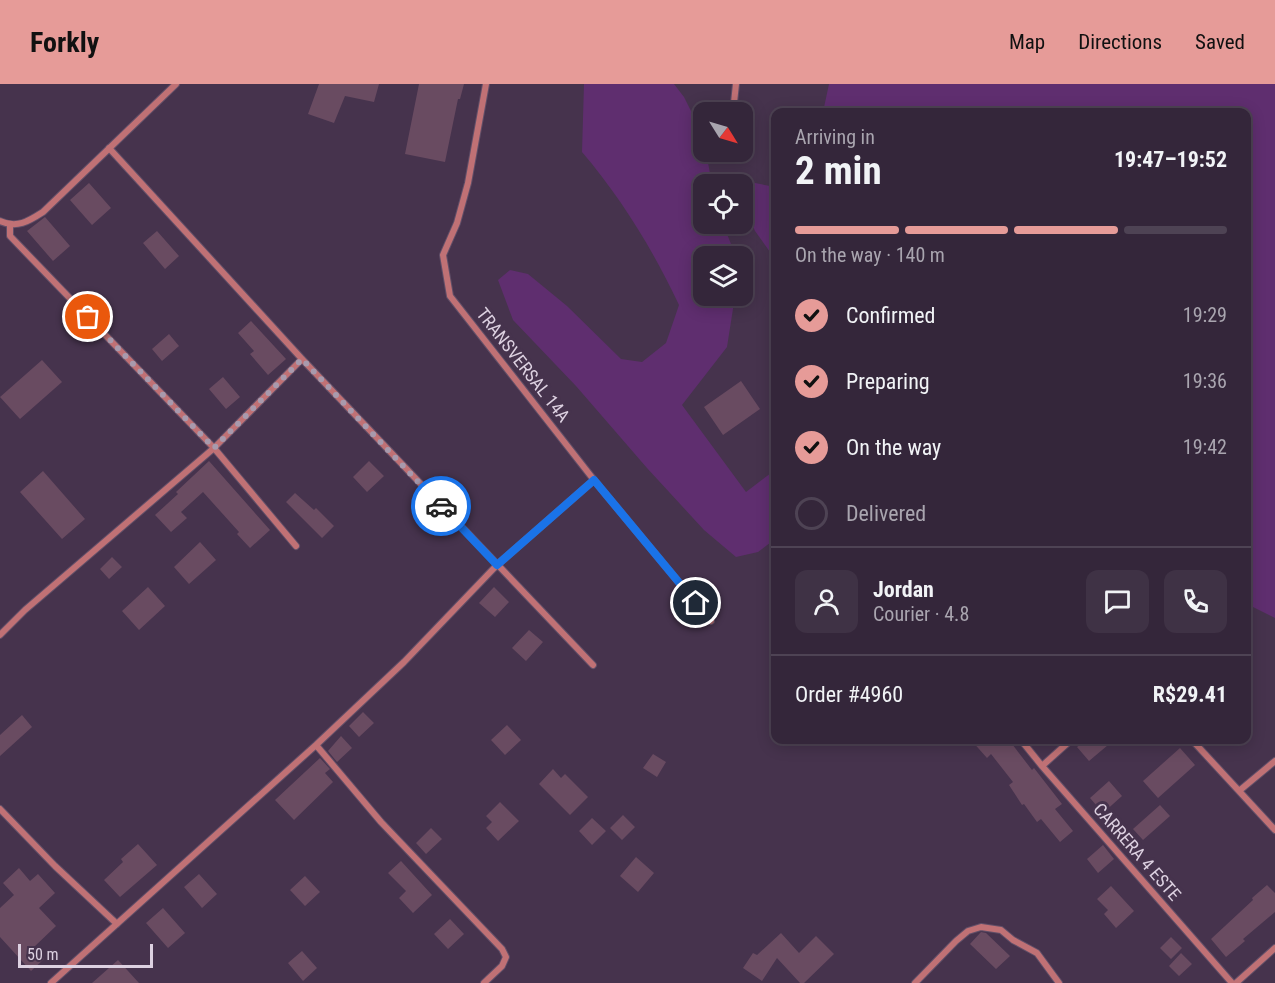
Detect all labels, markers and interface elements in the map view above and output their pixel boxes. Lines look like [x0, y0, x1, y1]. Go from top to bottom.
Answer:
text: Forkly [30, 26, 99, 59]
text: Map [1009, 30, 1045, 54]
text: Directions [1078, 30, 1162, 54]
text: Saved [1195, 30, 1245, 54]
north arrow [693, 102, 753, 162]
map controls [693, 102, 753, 306]
text: Arriving in [795, 125, 875, 149]
text: 19:47–19:52 [1114, 147, 1227, 172]
text: 2 min [795, 148, 882, 194]
button: locate [693, 174, 753, 234]
text: On the way · 140 m [795, 243, 945, 267]
button: layers [693, 246, 753, 306]
pin [62, 291, 113, 342]
icon: check [795, 299, 828, 332]
icon: bag [71, 300, 104, 333]
street label: TRANSVERSAL 14A [472, 303, 575, 426]
text: Confirmed [846, 303, 935, 328]
text: 19:29 [1183, 303, 1227, 327]
icon: check [795, 365, 828, 398]
text: Preparing [846, 369, 930, 394]
text: 19:36 [1183, 369, 1227, 393]
icon: check [795, 431, 828, 464]
text: On the way [846, 435, 941, 460]
text: 19:42 [1183, 435, 1227, 459]
courier [411, 476, 471, 536]
icon: car [425, 490, 458, 523]
text: Delivered [846, 501, 926, 526]
button: person [795, 570, 858, 633]
button: chat [1086, 570, 1149, 633]
button: phone [1164, 570, 1227, 633]
pin [670, 577, 721, 628]
text: Jordan [873, 577, 934, 602]
icon: home [679, 586, 712, 619]
text: Courier · 4.8 [873, 602, 969, 626]
text: Order #4960 [795, 682, 903, 707]
text: R$29.41 [1153, 682, 1227, 707]
street label: CARRERA 4 ESTE [1089, 799, 1185, 905]
scale bar [18, 941, 153, 968]
text: 50 m [27, 945, 59, 964]

